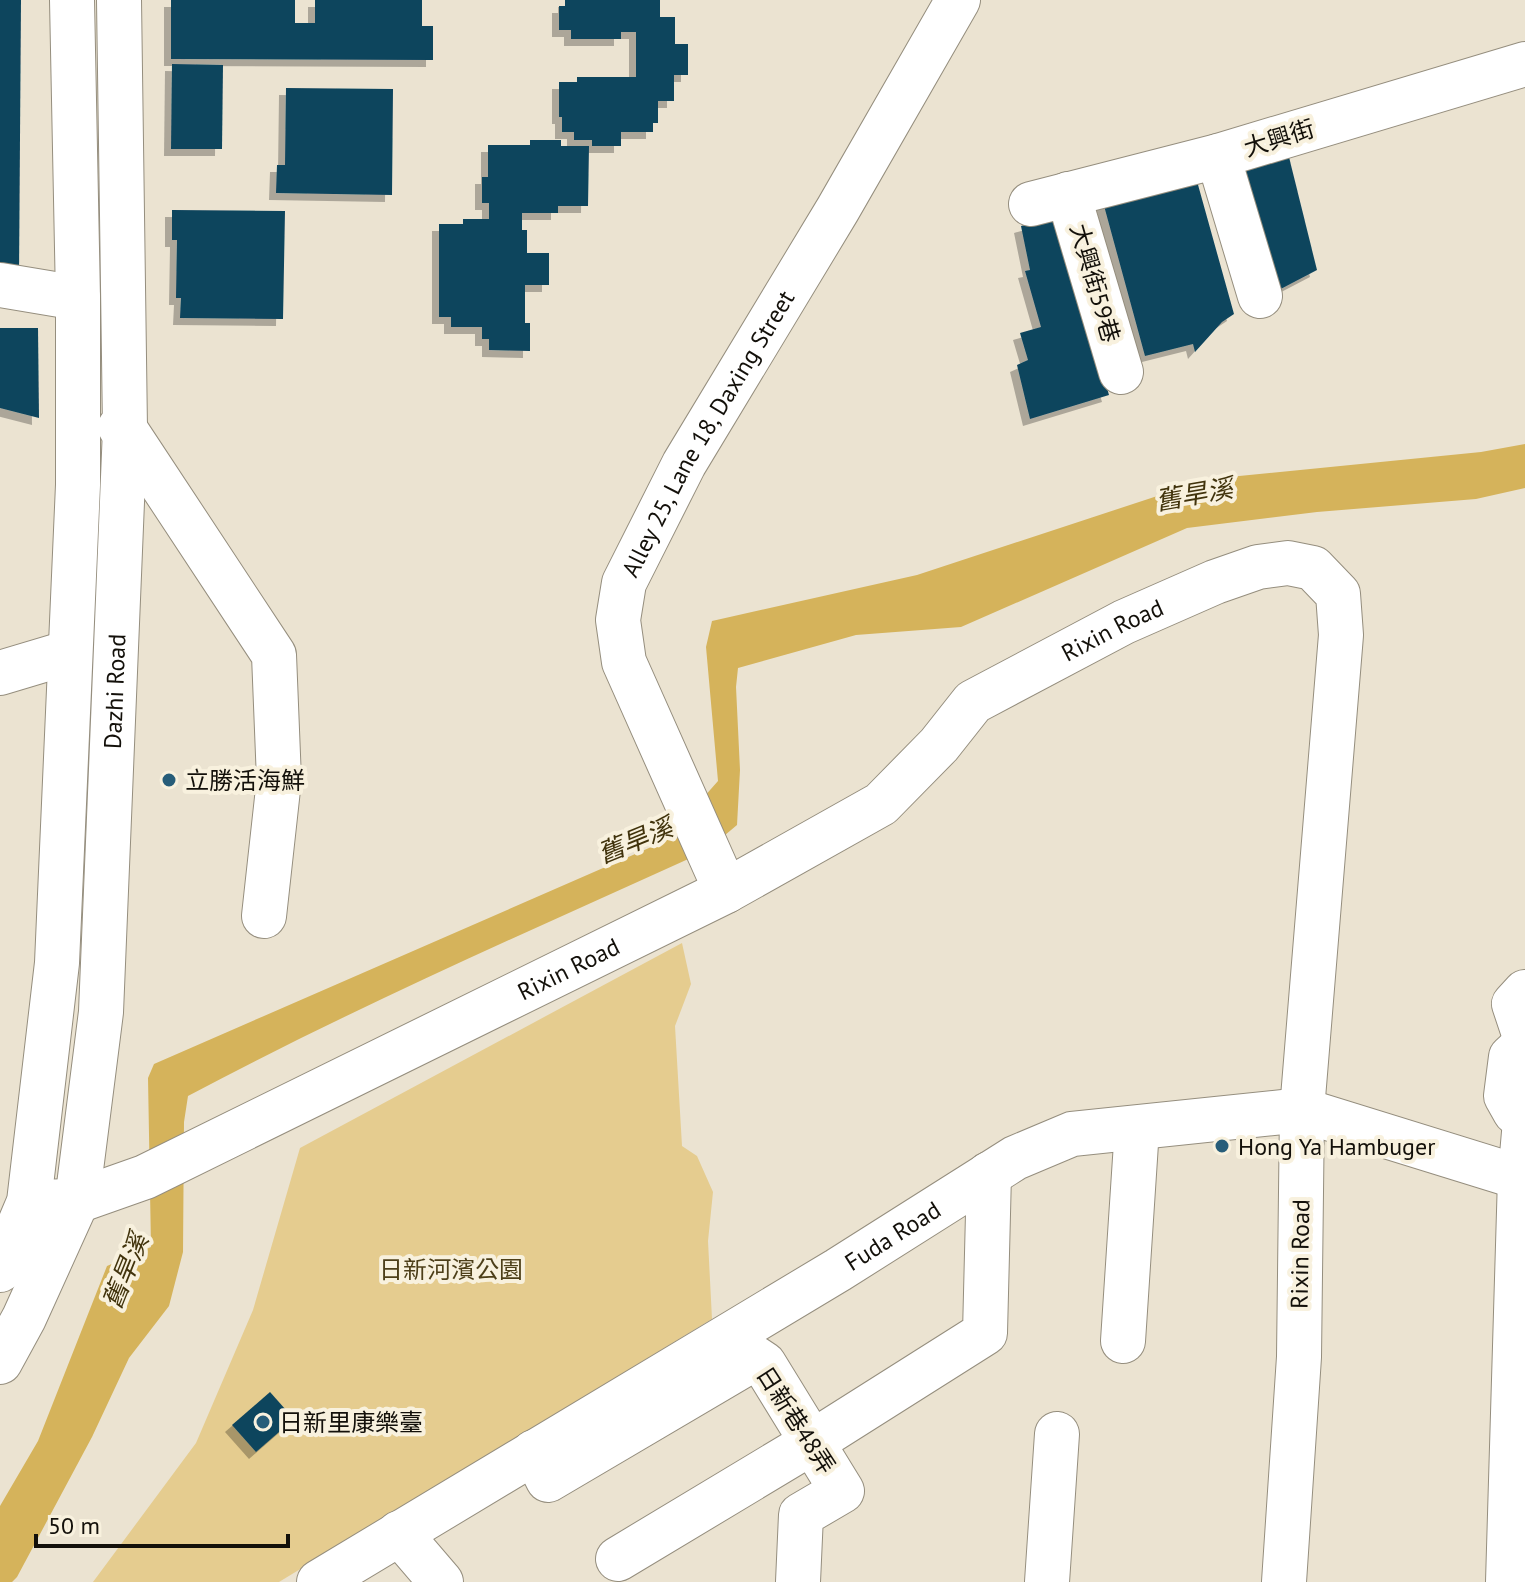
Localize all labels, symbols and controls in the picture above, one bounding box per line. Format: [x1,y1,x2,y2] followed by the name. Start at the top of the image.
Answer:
[1240,113,1318,163] street label: 大興街
[1063,220,1127,346] street label: 大興街59巷
[614,284,801,582] street label: Alley 25, Lane 18, Daxing Street
[1153,470,1239,517] water label: 舊旱溪
[1056,591,1168,668] street label: Rixin Road
[96,633,132,750] street label: Dazhi Road
[185,765,305,796] place label: 立勝活海鮮
[160,771,178,789] marker: 立勝活海鮮
[593,809,681,870] water label: 舊旱溪
[512,930,625,1007] street label: Rixin Road
[1238,1131,1435,1162] place label: Hong Ya Hambuger
[1213,1137,1231,1155] marker: Hong Ya Hambuger
[839,1194,946,1277] street label: Fuda Road
[1284,1199,1316,1309] street label: Rixin Road
[95,1225,156,1313] water label: 舊旱溪
[379,1254,523,1285] park label: 日新河濱公園
[750,1360,842,1480] street label: 日新巷48弄
[279,1407,423,1438] place label: 日新里康樂臺
[254,1413,272,1431] marker: 日新里康樂臺
[36,1498,288,1548] scale bar
[48,1510,100,1541] text: 50 m

